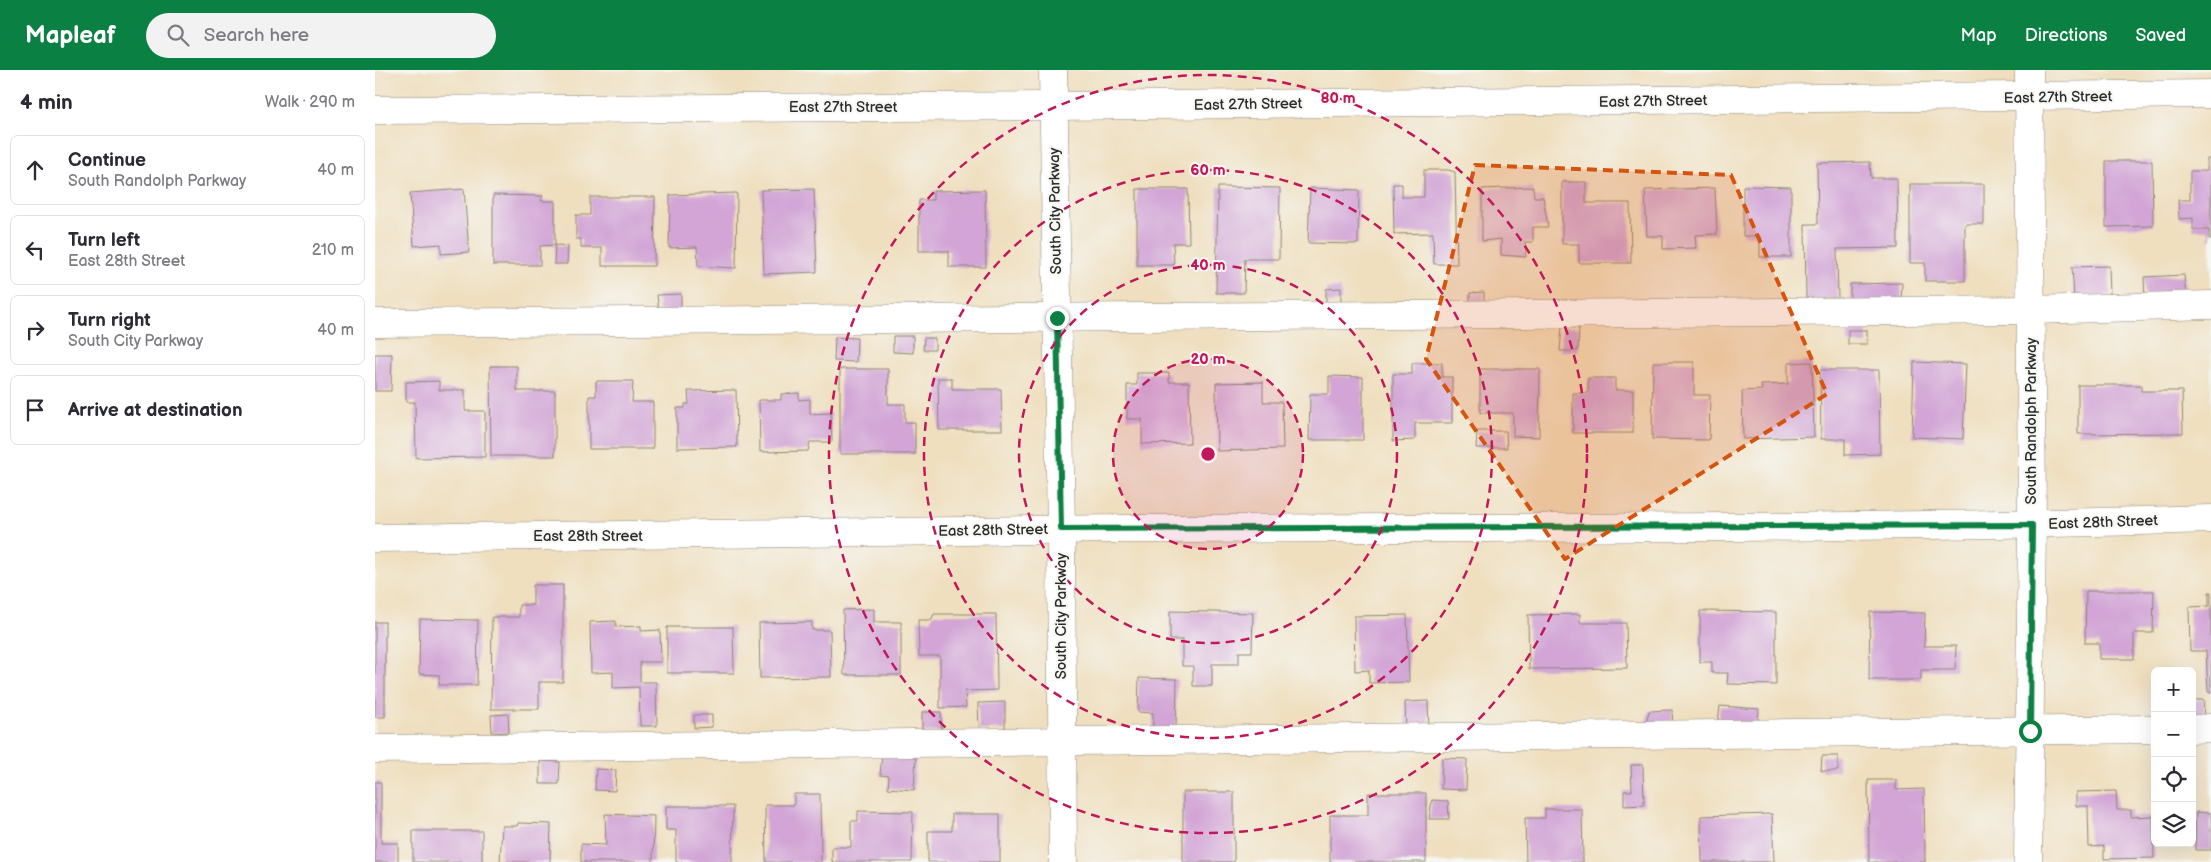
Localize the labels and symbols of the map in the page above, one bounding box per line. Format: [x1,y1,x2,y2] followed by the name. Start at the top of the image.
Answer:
[2004,87,2113,108] street label: East 27th Street
[1320,89,1356,108] text: 80 m
[1599,91,1708,112] street label: East 27th Street
[1194,94,1303,115] street label: East 27th Street
[789,98,898,117] street label: East 27th Street
[1045,147,1066,275] street label: South City Parkway
[1190,161,1226,180] text: 60 m
[1190,256,1226,275] text: 40 m
[1046,307,1069,330] route end
[2022,337,2041,505] street label: South Randolph Parkway
[1191,350,1226,369] text: 20 m
[1199,445,1217,463] centre of rings
[2048,511,2159,534] street label: East 28th Street
[938,520,1048,541] street label: East 28th Street
[533,527,643,546] street label: East 28th Street
[1052,552,1071,679] street label: South City Parkway
[2019,720,2042,743] route start

